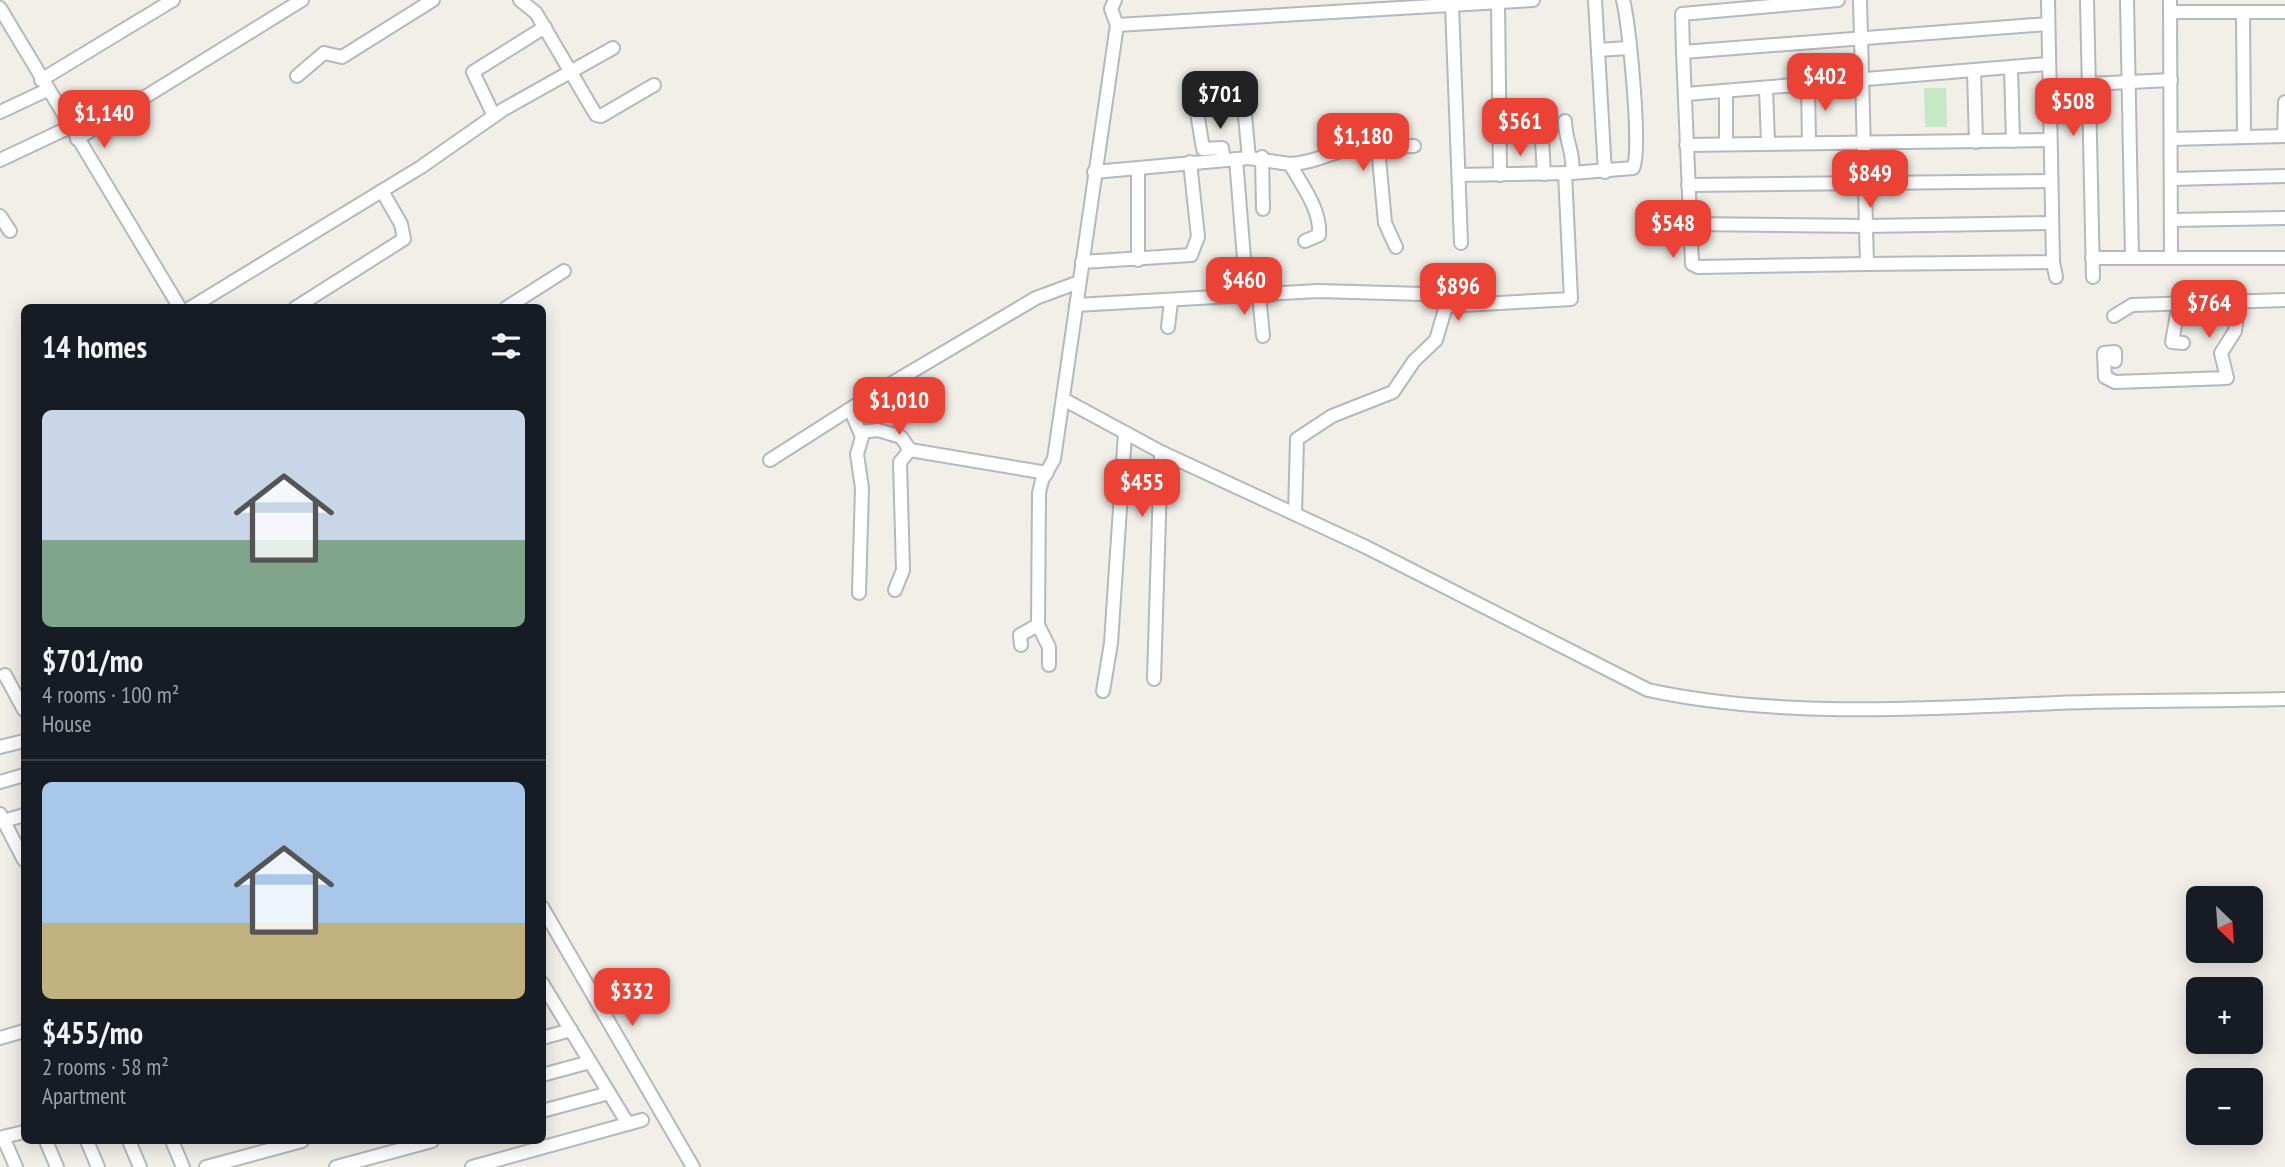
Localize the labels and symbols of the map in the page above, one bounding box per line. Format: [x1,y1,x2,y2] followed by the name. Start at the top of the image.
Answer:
[1784,54,1866,113] pin: $402
[1179,72,1261,131] pin: $701
[2032,78,2114,138] pin: $508
[47,90,161,150] pin: $1,140
[1479,99,1561,158] pin: $561
[1306,114,1420,173] pin: $1,180
[1829,150,1911,210] pin: $849
[1632,201,1714,260] pin: $548
[1203,258,1285,317] pin: $460
[1417,264,1499,323] pin: $896
[2168,280,2250,340] pin: $764
[842,378,956,437] pin: $1,010
[1101,460,1183,519] pin: $455
[2186,886,2263,962] north arrow
[591,968,673,1028] pin: $332

